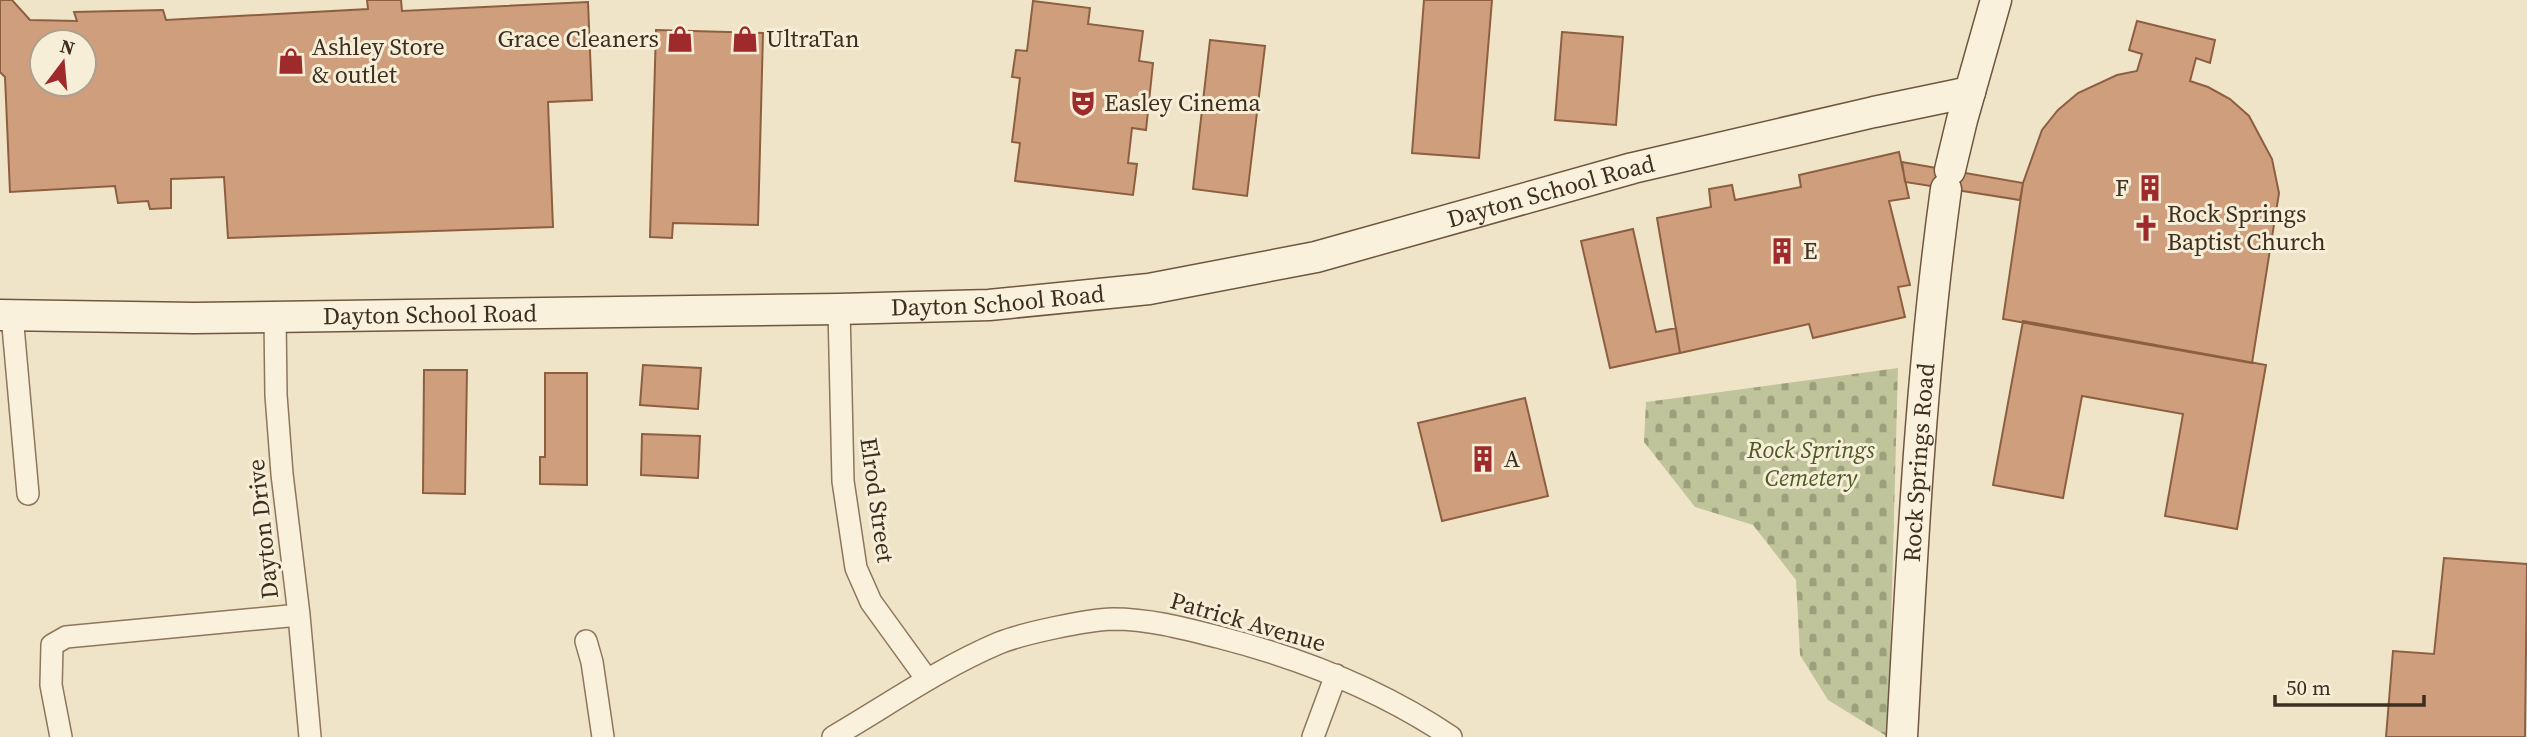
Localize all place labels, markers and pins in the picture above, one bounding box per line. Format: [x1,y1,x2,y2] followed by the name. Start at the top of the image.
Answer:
[497,22,659,55] place label: Grace Cleaners
[766,22,859,55] place label: UltraTan
[665,24,695,54] shop icon: Grace Cleaners
[730,24,760,54] shop icon: UltraTan
[312,30,445,91] place label: Ashley Store & outlet
[276,46,306,76] shop icon: Ashley Store & outlet
[1104,86,1262,119] place label: Easley Cinema
[1068,88,1098,118] theatre icon: Easley Cinema
[2115,171,2129,204] place label: F
[2135,173,2165,203] building icon: F
[2167,197,2326,258] place label: Rock Springs Baptist Church
[2131,213,2161,243] church icon: Rock Springs Baptist Church
[1803,234,1817,267] place label: E
[1767,236,1797,266] building icon: E
[1504,442,1520,475] place label: A
[1468,444,1498,474] building icon: A

